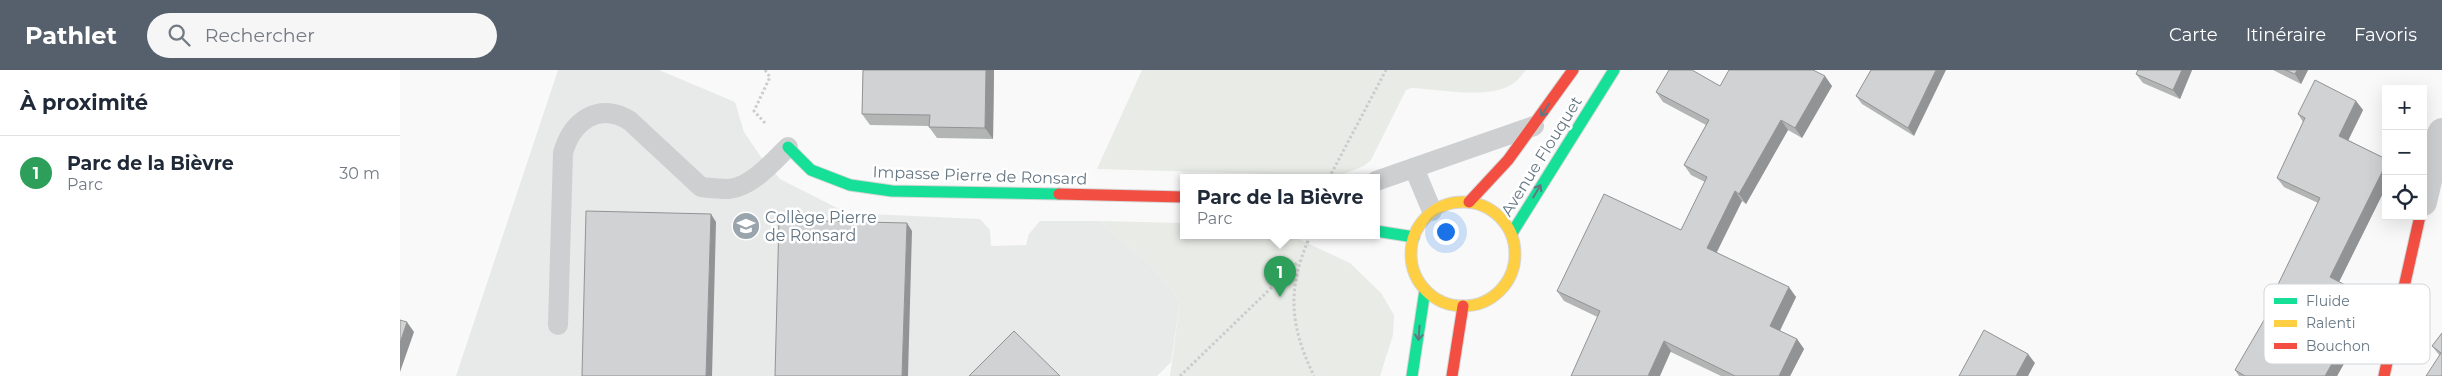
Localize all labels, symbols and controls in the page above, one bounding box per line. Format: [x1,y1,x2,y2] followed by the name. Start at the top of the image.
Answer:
[147,13,497,58] search box
[25,21,117,50] text: Pathlet
[165,21,193,49] icon: search
[205,24,315,47] text: Rechercher
[2169,24,2218,46] text: Carte
[2246,24,2326,46] text: Itinéraire
[2354,24,2417,46] text: Favoris
[2382,85,2427,220] map controls
[2382,85,2427,130] button: +
[20,90,148,115] text: À proximité
[1497,92,1586,220] street label: Avenue Flouquet
[1540,102,1550,116] one-way arrow
[2382,130,2427,175] button: −
[67,152,234,175] text: Parc de la Bièvre
[872,162,1088,189] street label: Impasse Pierre de Ronsard
[33,164,39,183] text: 1
[339,164,380,183] text: 30 m
[1180,174,1380,239] popup
[67,175,103,194] text: Parc
[2382,175,2427,220] button: locate
[1533,185,1543,199] one-way arrow
[1197,186,1363,209] text: Parc de la Bièvre
[765,208,877,245] place label: Collège Pierre de Ronsard
[1197,209,1233,228] text: Parc
[731,211,761,241] school or university icon: Collège Pierre de Ronsard
[1433,219,1459,245] your location
[1264,256,1296,297] pin: 1
[2264,284,2430,364] legend
[2306,292,2350,310] text: Fluide
[2306,314,2355,332] text: Ralenti
[1414,325,1423,341] one-way arrow
[2306,337,2370,355] text: Bouchon

